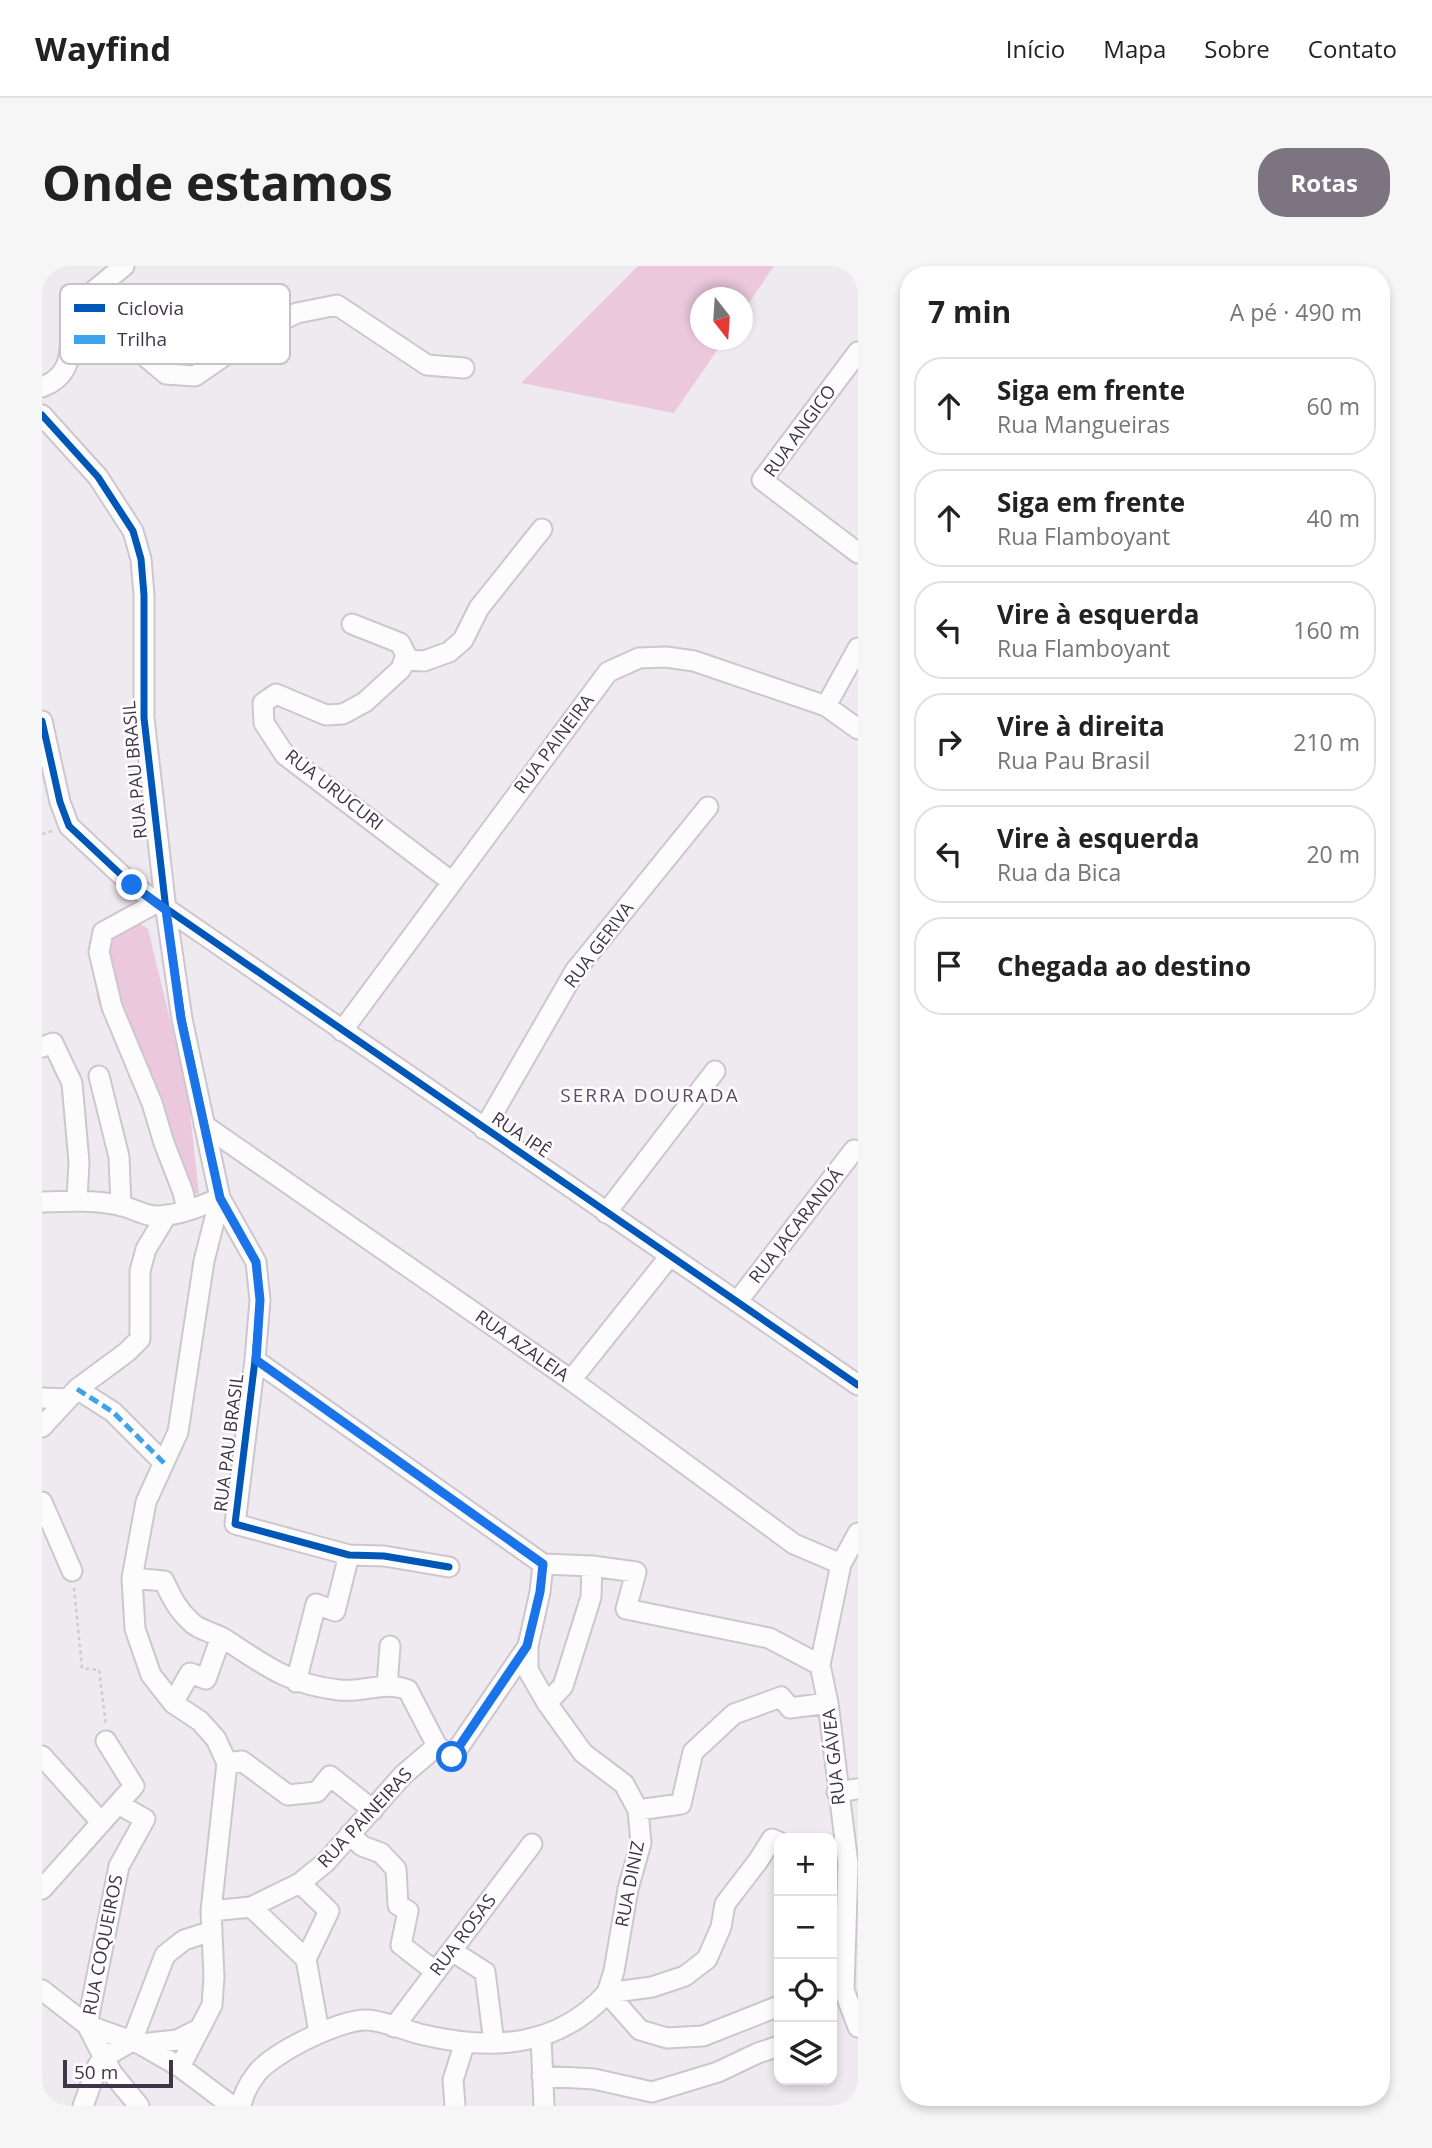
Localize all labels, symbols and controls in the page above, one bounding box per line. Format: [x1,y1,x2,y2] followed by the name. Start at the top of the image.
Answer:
[35,26,171,71] text: Wayfind
[1006,32,1065,65] text: Início
[1103,32,1166,65] text: Mapa
[1204,32,1270,65] text: Sobre
[1308,32,1397,65] text: Contato
[1258,148,1390,217] button: Rotas
[42,149,393,215] text: Onde estamos
[60,284,290,364] legend
[690,287,753,350] north arrow
[928,291,1011,332] text: 7 min
[117,295,184,321] text: Ciclovia
[1230,296,1362,328] text: A pé · 490 m
[117,326,167,352] text: Trilha
[997,372,1185,408] text: Siga em frente
[758,379,841,481] street label: RUA ANGICO
[930,387,968,425] icon: ahead
[1306,390,1360,422] text: 60 m
[997,408,1170,440] text: Rua Mangueiras
[997,484,1185,520] text: Siga em frente
[930,499,968,537] icon: ahead
[1306,502,1360,534] text: 40 m
[997,520,1170,552] text: Rua Flamboyant
[997,596,1199,632] text: Vire à esquerda
[930,611,968,649] icon: left
[1293,614,1360,646] text: 160 m
[997,632,1170,664] text: Rua Flamboyant
[508,688,599,798] street label: RUA PAINEIRA
[116,700,152,840] street label: RUA PAU BRASIL
[997,708,1165,744] text: Vire à direita
[930,723,968,761] icon: right
[1293,726,1360,758] text: 210 m
[281,743,389,835] street label: RUA URUCURI
[997,744,1150,776] text: Rua Pau Brasil
[997,820,1199,856] text: Vire à esquerda
[930,835,968,873] icon: left
[1306,838,1360,870] text: 20 m
[997,856,1121,888] text: Rua da Bica
[116,869,147,900] route end
[558,896,639,992] street label: RUA GERIVA
[930,947,968,985] icon: arrive
[997,948,1251,984] text: Chegada ao destino
[560,1082,740,1108] district label: SERRA DOURADA
[487,1106,556,1163] street label: RUA IPÊ
[743,1162,848,1288] street label: RUA JACARANDÁ
[471,1304,575,1387] street label: RUA AZALEIA
[208,1373,248,1513] street label: RUA PAU BRASIL
[816,1707,850,1807] street label: RUA GÁVEA
[436,1741,467,1772] route start
[312,1762,417,1872] street label: RUA PAINEIRAS
[774,1833,837,2085] map controls
[774,1833,837,1896] button: +
[609,1839,649,1929] street label: RUA DINIZ
[77,1872,127,2017] street label: RUA COQUEIROS
[424,1889,501,1980] street label: RUA ROSAS
[774,1896,837,1959] button: −
[774,1959,837,2022] button: locate
[774,2022,837,2085] button: layers
[63,2057,173,2089] scale bar
[74,2059,118,2085] text: 50 m

